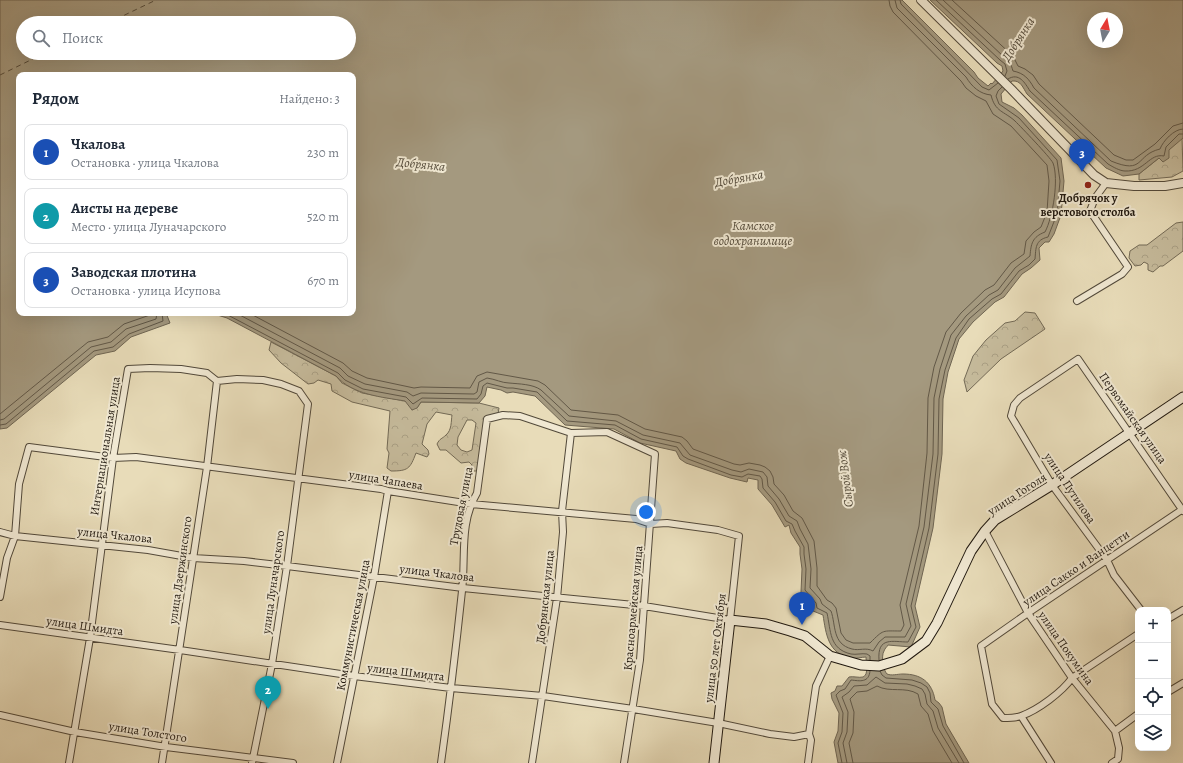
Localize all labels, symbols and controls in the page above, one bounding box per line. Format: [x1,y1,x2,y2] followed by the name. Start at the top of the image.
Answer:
[1087,12,1123,48] north arrow
[997,14,1038,65] water label: Добрянка
[16,16,356,60] search box
[30,27,52,49] icon: search
[62,28,103,48] text: Поиск
[32,87,79,110] text: Рядом
[279,90,340,107] text: Найдено: 3
[71,134,125,154] text: Чкалова
[1069,139,1095,172] pin: 3
[44,144,48,161] text: 1
[307,144,339,161] text: 230 m
[395,153,446,175] water label: Добрянка
[71,154,219,171] text: Остановка · улица Чкалова
[712,165,765,191] water label: Добрянка
[1083,180,1093,190] marker: Добрячок у верстового столба
[1041,190,1136,220] place label: Добрячок у верстового столба
[71,198,178,218] text: Аисты на дереве
[43,208,49,225] text: 2
[307,208,339,225] text: 520 m
[714,217,793,249] water label: Камское водохранилище
[71,218,226,235] text: Место · улица Луначарского
[71,262,196,282] text: Заводская плотина
[43,272,49,289] text: 3
[307,272,339,289] text: 670 m
[71,282,221,299] text: Остановка · улица Исупова
[1095,369,1171,467] street label: Первомайская улица
[86,375,124,517] street label: Интернациональная улица
[833,449,857,508] water label: Сырой Вож
[1040,449,1100,527] street label: улица Путилова
[446,465,477,547] street label: Трудовая улица
[347,466,425,494] street label: улица Чапаева
[984,469,1050,519] street label: улица Гоголя
[636,502,656,522] your location
[164,515,195,626] street label: улица Дзержинского
[76,523,154,547] street label: улица Чкалова
[1019,526,1133,610] street label: улица Сакко и Ванцетти
[258,529,288,636] street label: улица Луначарского
[620,544,646,671] street label: Красноармейская улица
[532,549,558,645] street label: Добрянская улица
[332,558,374,692] street label: Коммунистическая улица
[398,560,476,586] street label: улица Чкалова
[700,592,730,705] street label: улица 50 лет Октября
[789,592,815,625] pin: 1
[1034,607,1098,688] street label: улица Покумина
[1135,607,1171,751] map controls
[1135,607,1171,643] button: +
[45,613,125,639] street label: улица Шмидта
[1135,643,1171,679] button: −
[366,659,446,685] street label: улица Шмидта
[255,676,281,709] pin: 2
[1135,679,1171,715] button: locate
[1135,715,1171,751] button: layers
[107,718,188,746] street label: улица Толстого

